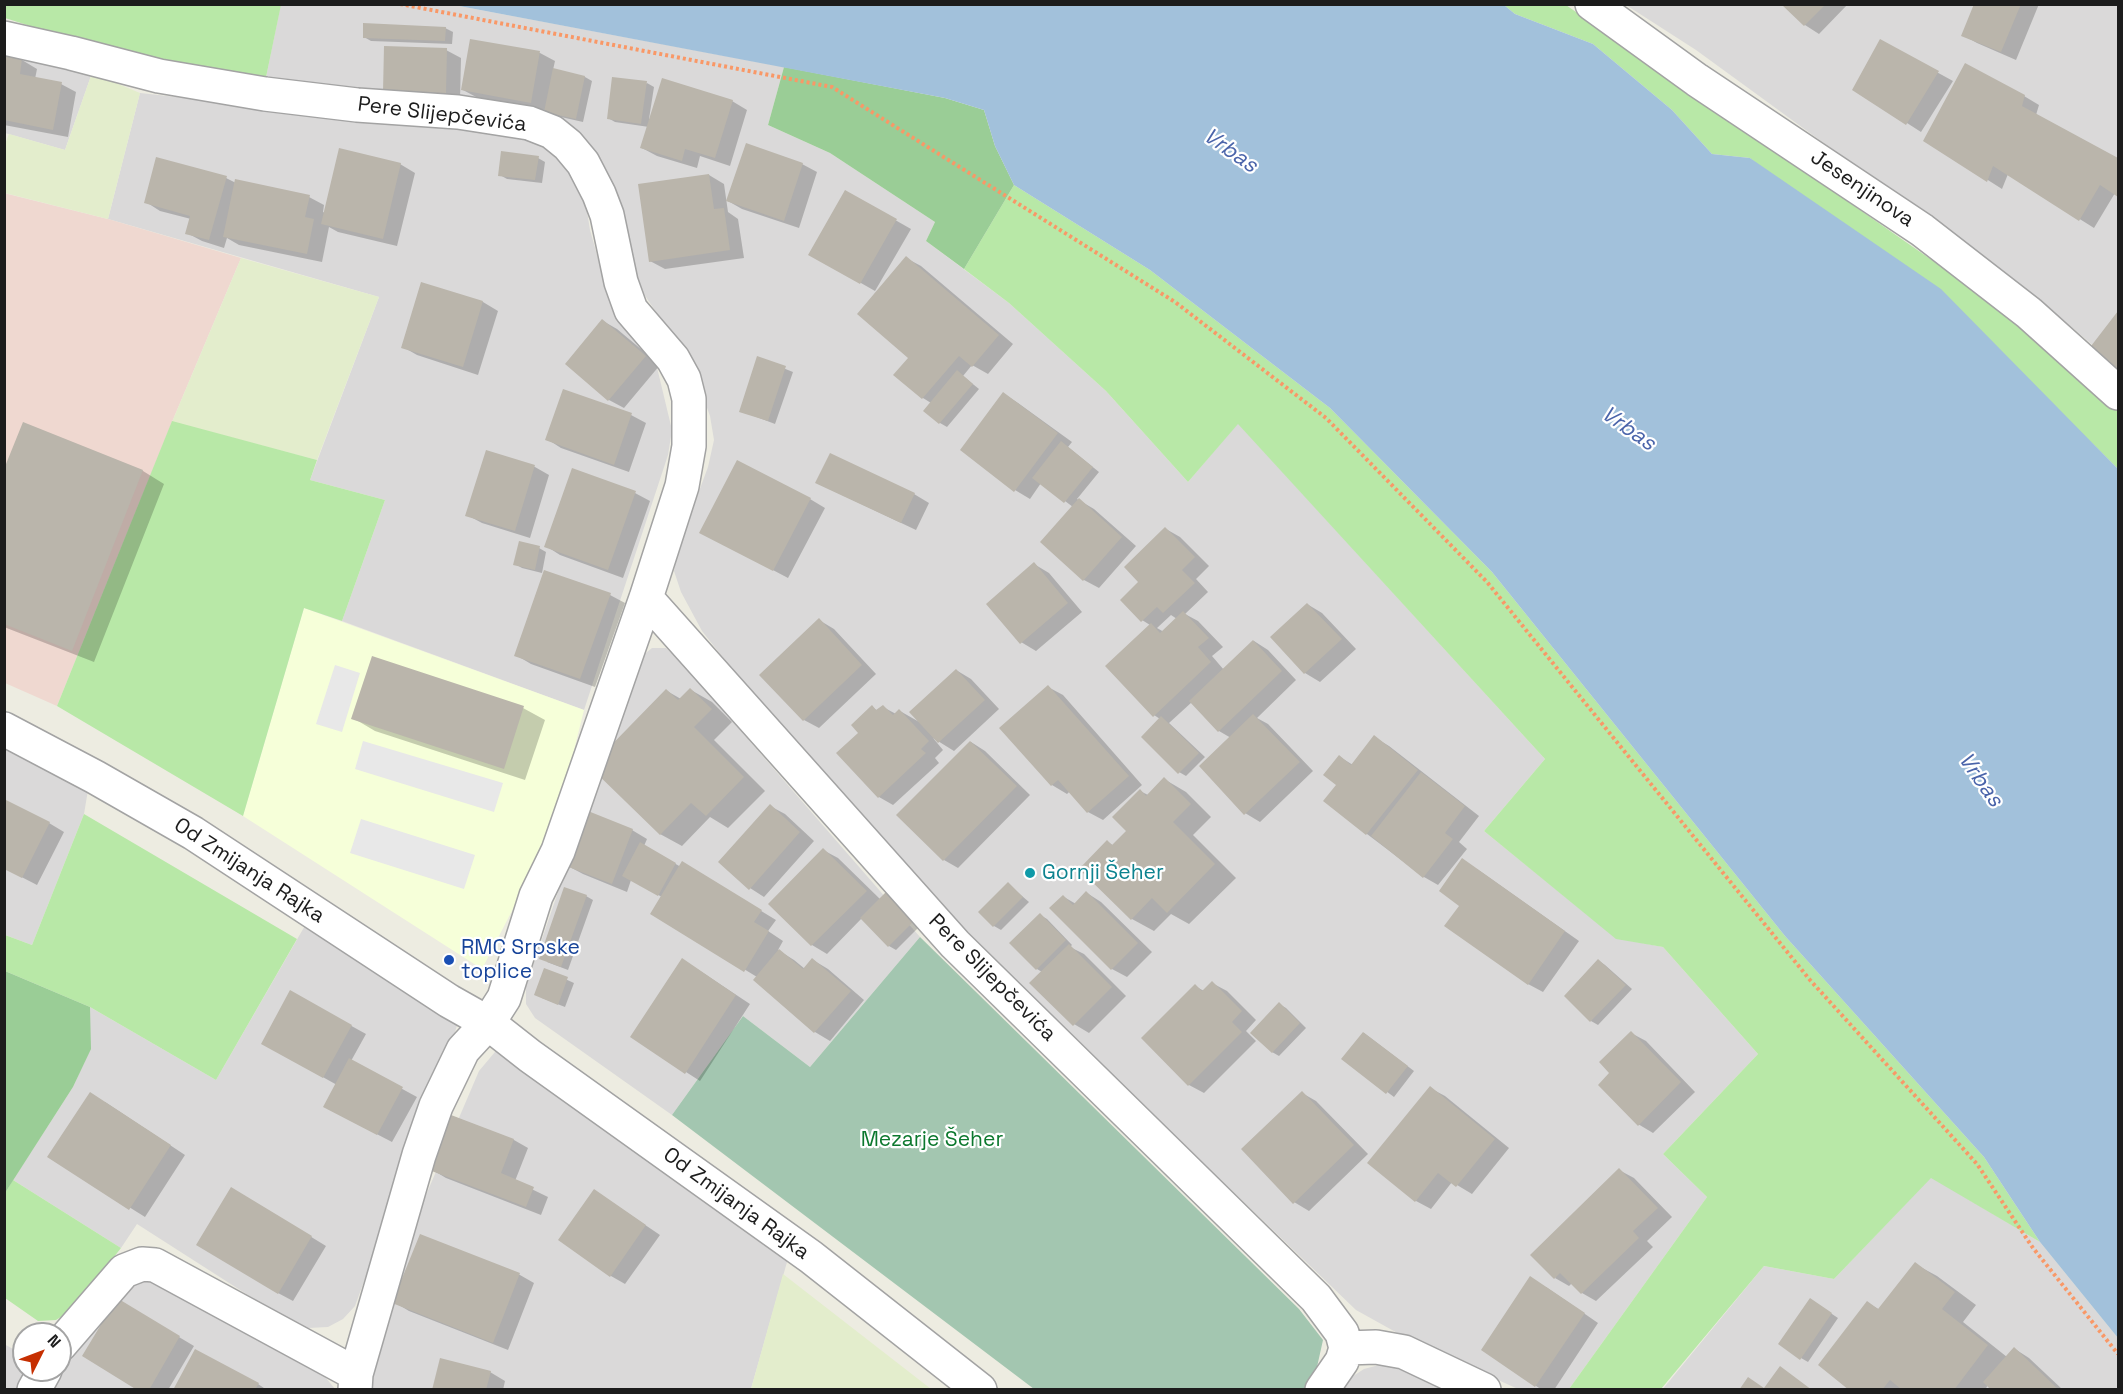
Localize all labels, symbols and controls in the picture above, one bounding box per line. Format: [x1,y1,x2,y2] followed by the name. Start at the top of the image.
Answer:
[356,92,528,138] street label: Pere Slijepčevića
[1198,123,1262,179] water label: Vrbas
[1805,145,1919,233] street label: Jesenjinova
[1596,401,1660,457] water label: Vrbas
[1952,748,2008,812] water label: Vrbas
[169,813,329,929] street label: Od Zmijanja Rajka
[1042,860,1164,886] place label: Gornji Šeher
[1023,866,1037,880] marker: Gornji Šeher
[923,909,1061,1047] street label: Pere Slijepčevića
[461,935,580,985] place label: RMC Srpske toplice
[442,953,456,967] marker: RMC Srpske toplice
[861,1127,1003,1153] park label: Mezarje Šeher
[658,1142,814,1266] street label: Od Zmijanja Rajka
[12,1322,72,1382] north arrow
[43,1330,66,1352] text: N

